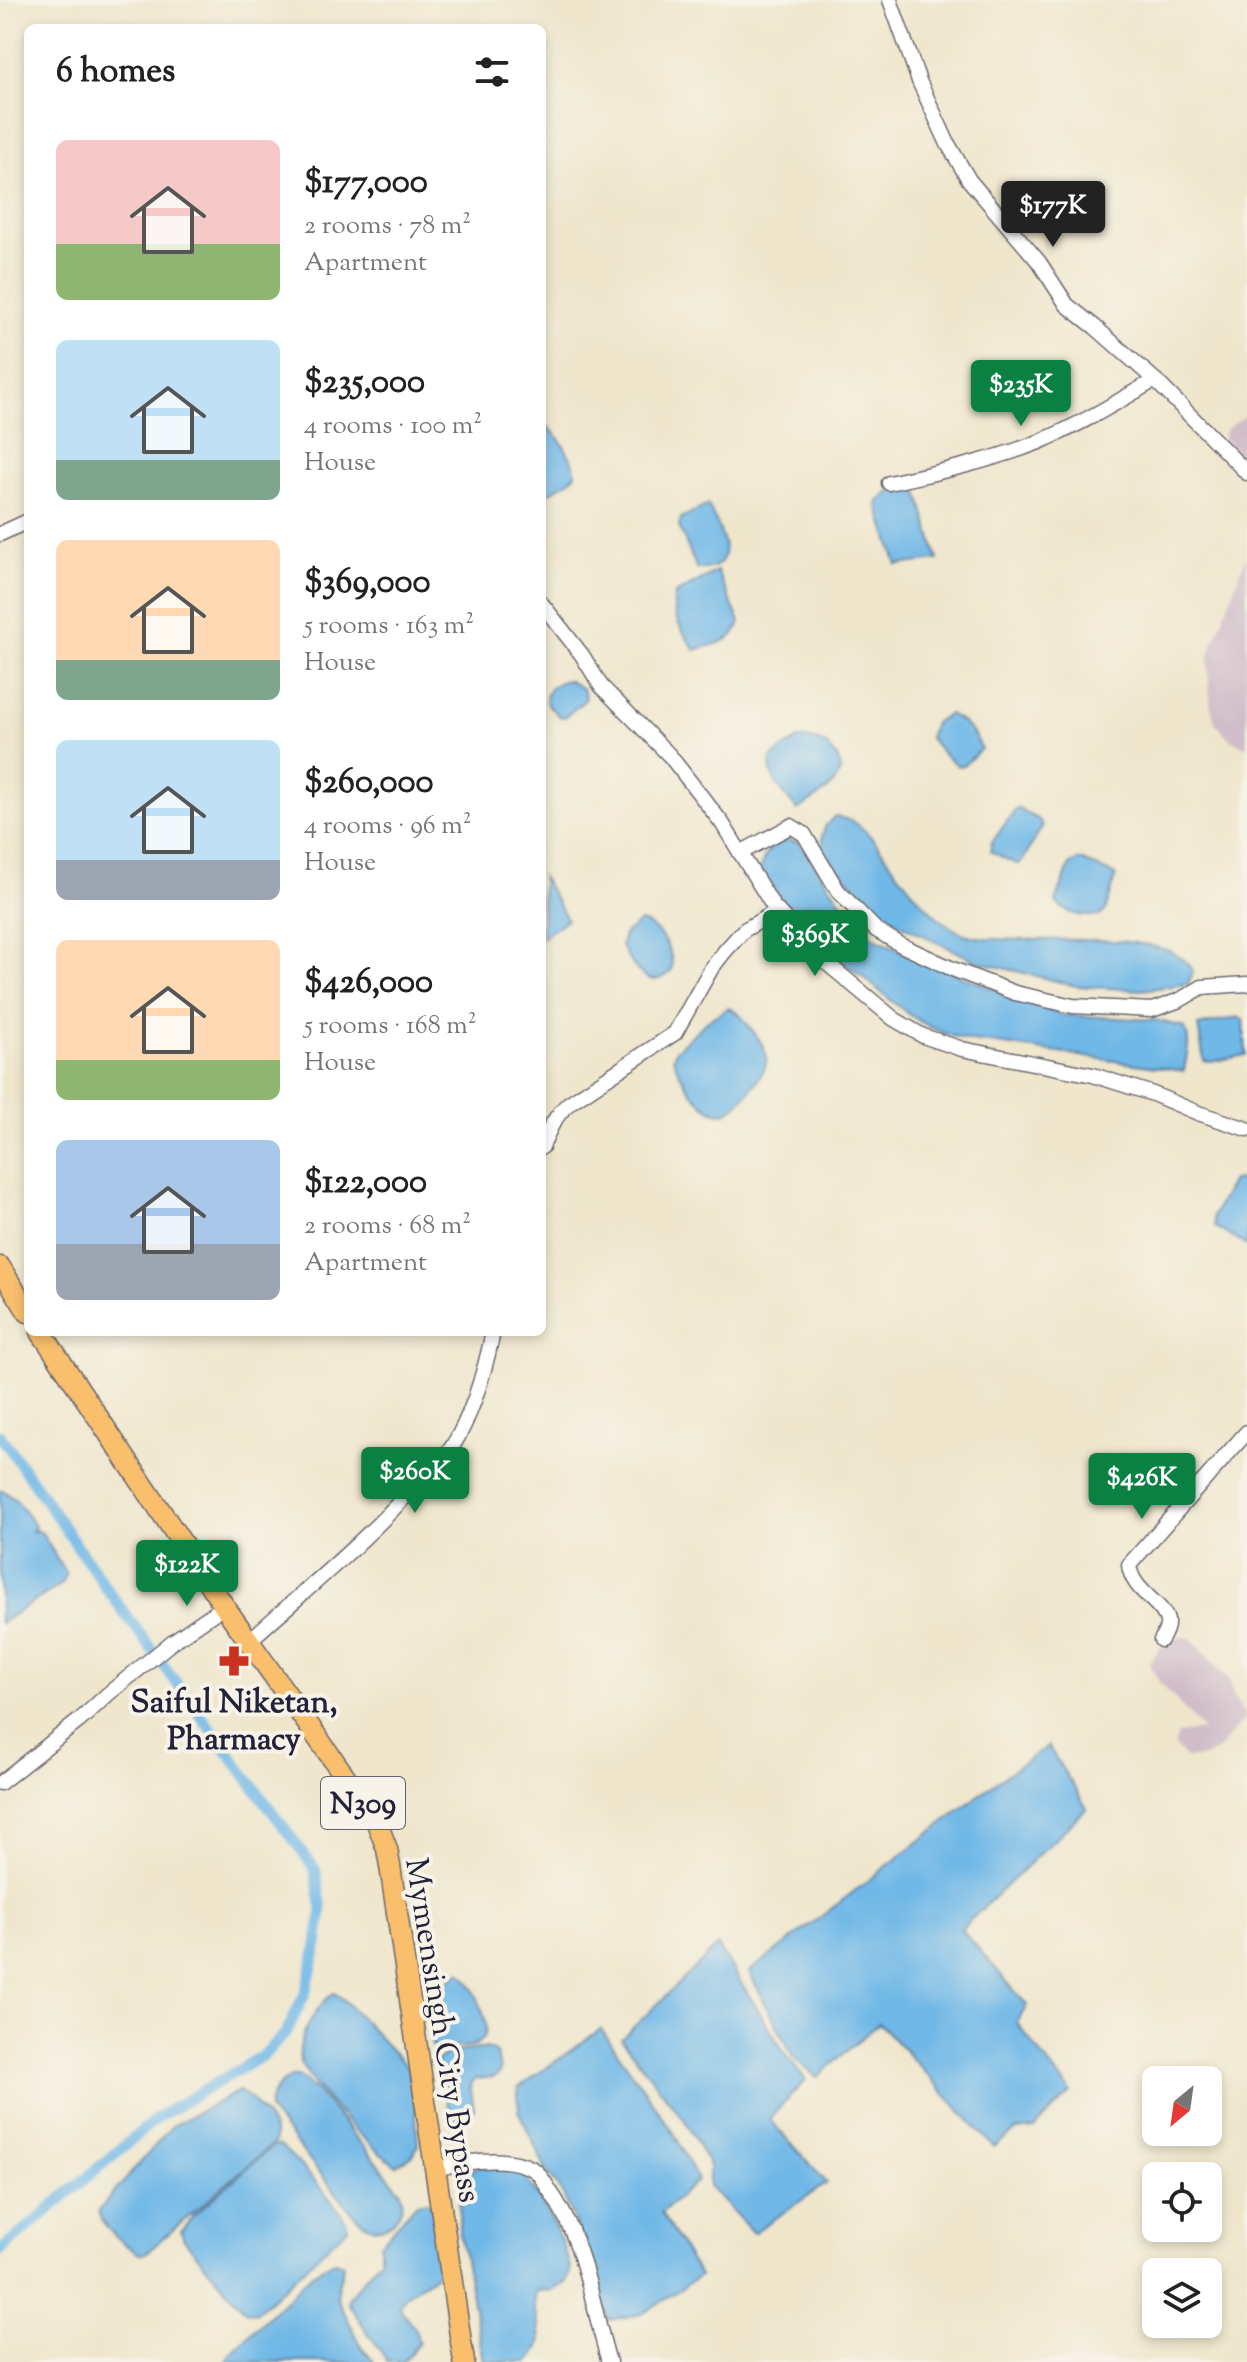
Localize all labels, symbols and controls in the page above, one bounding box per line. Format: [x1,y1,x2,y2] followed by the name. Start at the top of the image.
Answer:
[56,48,175,97] text: 6 homes
[470,50,514,94] icon: filters
[304,159,428,208] text: $177,000
[120,172,216,268] icon: home
[997,181,1109,249] pin: $177K
[1019,188,1087,225] text: $177K
[304,208,471,245] text: 2 rooms · 78 m²
[304,245,427,282] text: Apartment
[304,359,425,408] text: $235,000
[965,360,1077,428] pin: $235K
[989,367,1053,404] text: $235K
[120,372,216,468] icon: home
[304,408,482,445] text: 4 rooms · 100 m²
[304,445,376,482] text: House
[304,559,430,608] text: $369,000
[120,572,216,668] icon: home
[304,608,474,645] text: 5 rooms · 163 m²
[304,645,376,682] text: House
[304,759,433,808] text: $260,000
[120,772,216,868] icon: home
[304,808,472,845] text: 4 rooms · 96 m²
[304,845,376,882] text: House
[759,910,871,978] pin: $369K
[781,917,849,954] text: $369K
[304,959,433,1008] text: $426,000
[120,972,216,1068] icon: home
[304,1008,477,1045] text: 5 rooms · 168 m²
[304,1045,376,1082] text: House
[304,1159,427,1208] text: $122,000
[120,1172,216,1268] icon: home
[304,1208,471,1245] text: 2 rooms · 68 m²
[304,1245,427,1282] text: Apartment
[359,1447,471,1515] pin: $260K
[1086,1453,1198,1521] pin: $426K
[379,1454,451,1491] text: $260K
[1107,1460,1177,1497] text: $426K
[131,1540,243,1608] pin: $122K
[154,1547,220,1584] text: $122K
[217,1644,251,1678] pharmacy icon: Saiful Niketan, Pharmacy
[131,1681,337,1764] place label: Saiful Niketan, Pharmacy
[321,1777,405,1829] road number: N309
[391,1855,491,2206] street label: Mymensingh City Bypass
[1142,2066,1222,2146] north arrow
[1142,2066,1222,2338] map controls
[1142,2162,1222,2242] button: locate
[1142,2258,1222,2338] button: layers

